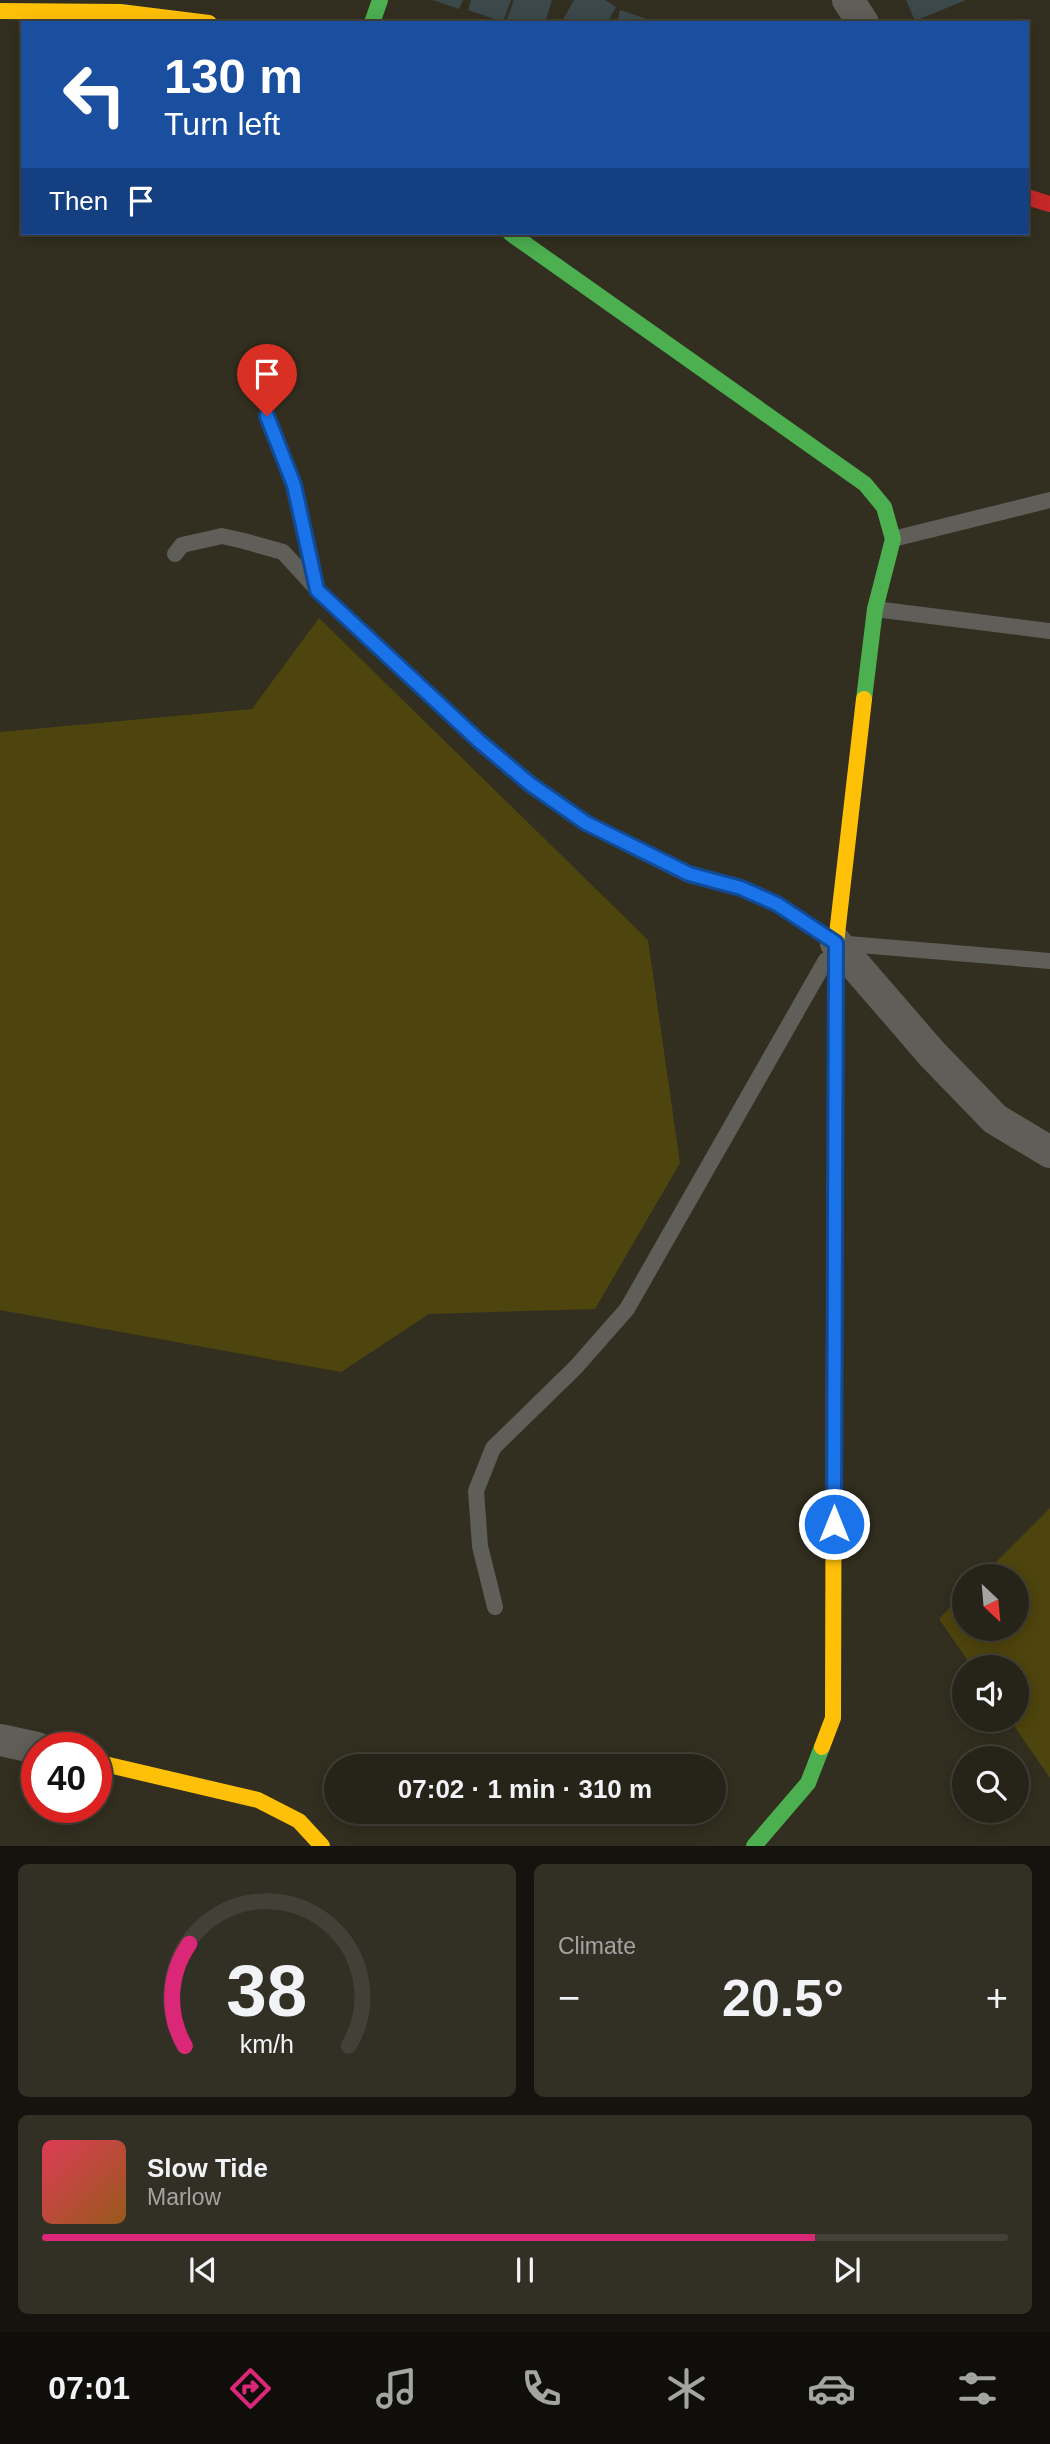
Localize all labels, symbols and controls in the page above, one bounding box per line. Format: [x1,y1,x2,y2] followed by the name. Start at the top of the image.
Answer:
[49,49,140,140] icon: left
[164,49,303,103] text: 130 m
[164,106,280,142] text: Turn left
[122,182,160,220] icon: arrive
[49,186,108,216] text: Then
[237,344,297,416] pin
[248,355,286,393] icon: arrive
[797,1487,871,1561] position arrow
[952,1564,1029,1642] north arrow
[952,1564,1029,1823] map controls
[952,1655,1029,1732] button: sound
[21,1732,112,1823] speed limit sign: 40
[952,1746,1029,1823] button: search
[398,1774,652,1804] text: 07:02 · 1 min · 310 m
[558,1933,636,1959] text: Climate
[227,1951,307,2032] text: 38
[722,1969,844,2027] text: 20.5°
[558,1977,580,2019] text: −
[986,1977,1008,2019] text: +
[240,2030,294,2058] text: km/h
[147,2153,268,2183] text: Slow Tide
[147,2184,221,2210] text: Marlow
[184,2251,222,2289] icon: previous
[506,2251,544,2289] icon: pause
[828,2251,866,2289] icon: next
[226,2364,275,2413] icon: directions
[372,2364,421,2413] icon: music
[517,2364,566,2413] icon: phone
[662,2364,711,2413] icon: climate
[807,2364,856,2413] icon: car
[953,2364,1002,2413] icon: filters
[48,2370,130,2406] text: 07:01

